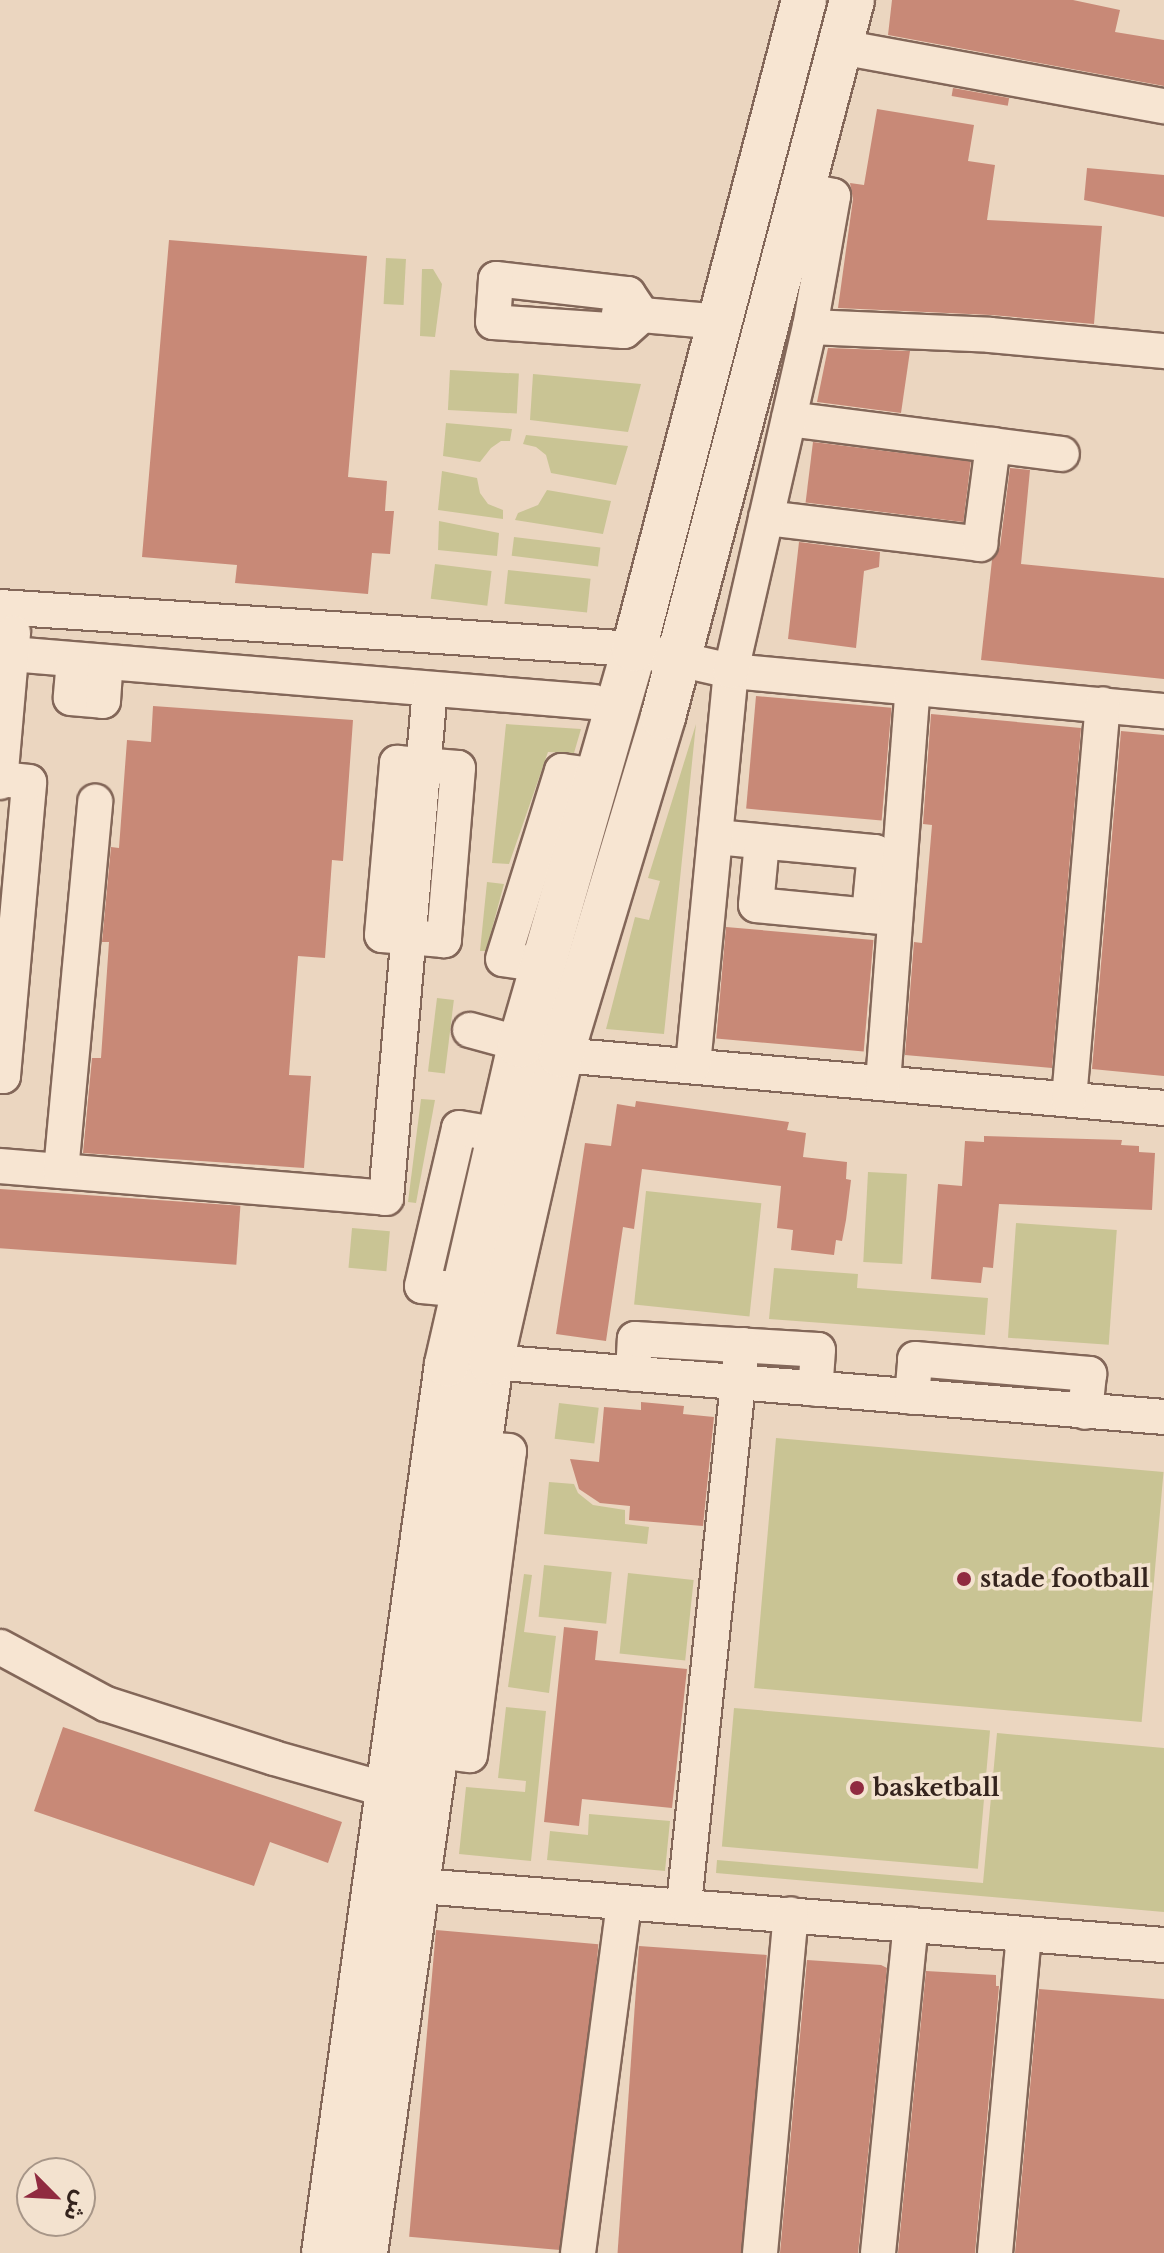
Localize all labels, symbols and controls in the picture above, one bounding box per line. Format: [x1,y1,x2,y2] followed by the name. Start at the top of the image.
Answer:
[980,1565,1149,1593] place label: stade football
[955,1570,973,1588] marker: stade football
[873,1774,1000,1802] place label: basketball
[848,1779,866,1797] marker: basketball
[16,2157,96,2237] north arrow
[58,2187,95,2225] text: ش

